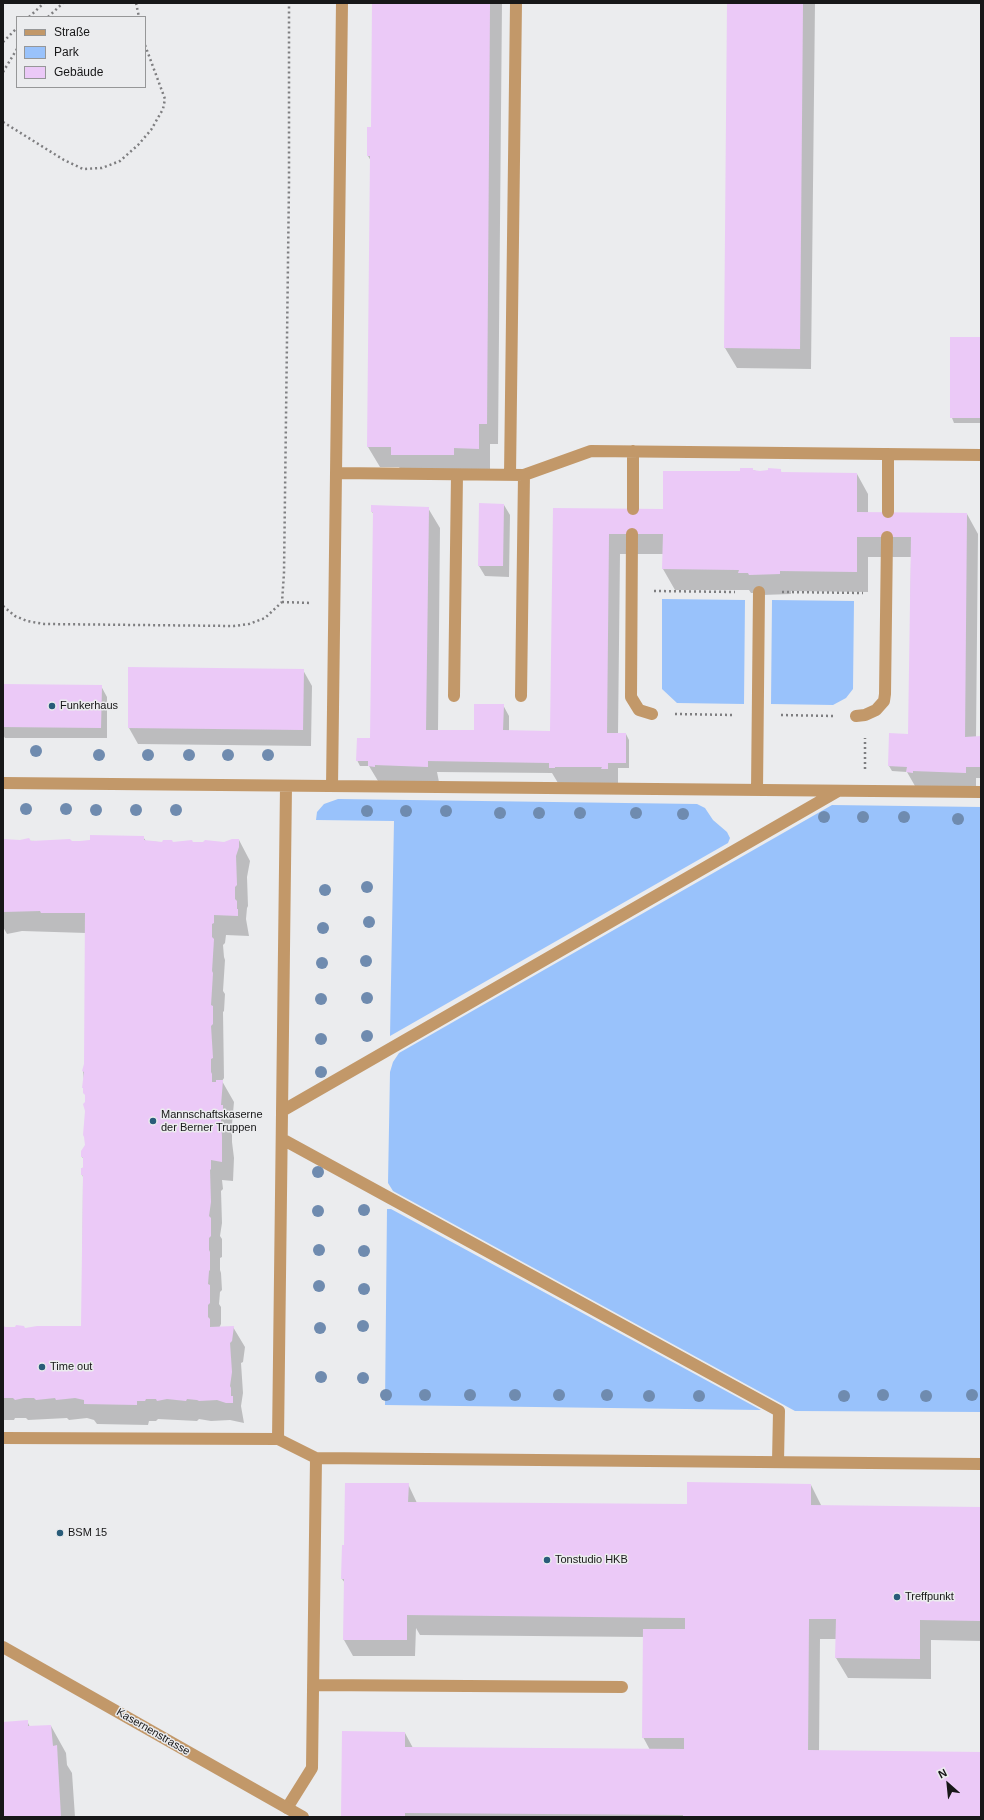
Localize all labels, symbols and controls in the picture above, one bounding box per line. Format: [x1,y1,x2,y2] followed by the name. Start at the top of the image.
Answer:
[16,16,146,88] legend
[54,25,90,39] text: Straße
[54,45,79,59] text: Park
[54,65,103,79] text: Gebäude
[60,699,118,713] place label: Funkerhaus
[47,701,57,711] marker: Funkerhaus
[161,1108,262,1134] place label: Mannschaftskaserne der Berner Truppen
[148,1116,158,1126] marker: Mannschaftskaserne der Berner Truppen
[50,1360,92,1374] place label: Time out
[37,1362,47,1372] marker: Time out
[68,1526,107,1540] place label: BSM 15
[55,1528,65,1538] marker: BSM 15
[555,1553,628,1567] place label: Tonstudio HKB
[542,1555,552,1565] marker: Tonstudio HKB
[905,1590,954,1604] place label: Treffpunkt
[892,1592,902,1602] marker: Treffpunkt
[114,1706,192,1758] street label: Kasernenstrasse
[928,1764,968,1804] north arrow
[936,1766,949,1780] text: N

